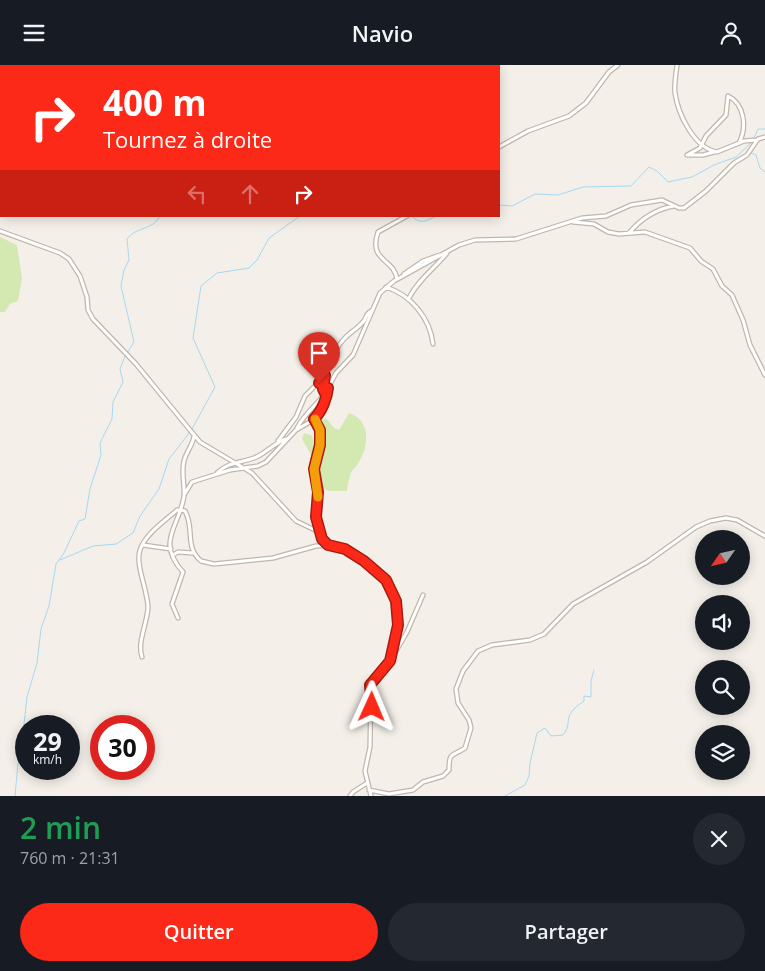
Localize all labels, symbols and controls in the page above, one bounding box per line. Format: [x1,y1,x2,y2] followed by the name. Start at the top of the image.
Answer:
[352,18,413,48] text: Navio
[20,19,48,47] icon: menu
[717,19,745,47] icon: person
[103,79,207,126] text: 400 m
[20,85,85,150] icon: right
[103,124,272,154] text: Tournez à droite
[183,180,211,208] icon: left
[236,180,264,208] icon: ahead
[289,180,317,208] icon: right
[298,332,340,383] pin
[305,339,333,367] icon: arrive
[695,530,750,585] north arrow
[695,530,750,780] map controls
[695,595,750,650] button: sound
[695,660,750,715] button: search
[345,680,397,732] position arrow
[90,715,155,780] speed limit sign: 30
[33,724,62,758] text: 29
[695,725,750,780] button: layers
[33,751,62,768] text: km/h
[20,807,101,848] text: 2 min
[693,813,745,865] button: close
[20,847,120,869] text: 760 m · 21:31
[20,903,378,961] button: Quitter
[388,903,745,961] button: Partager

